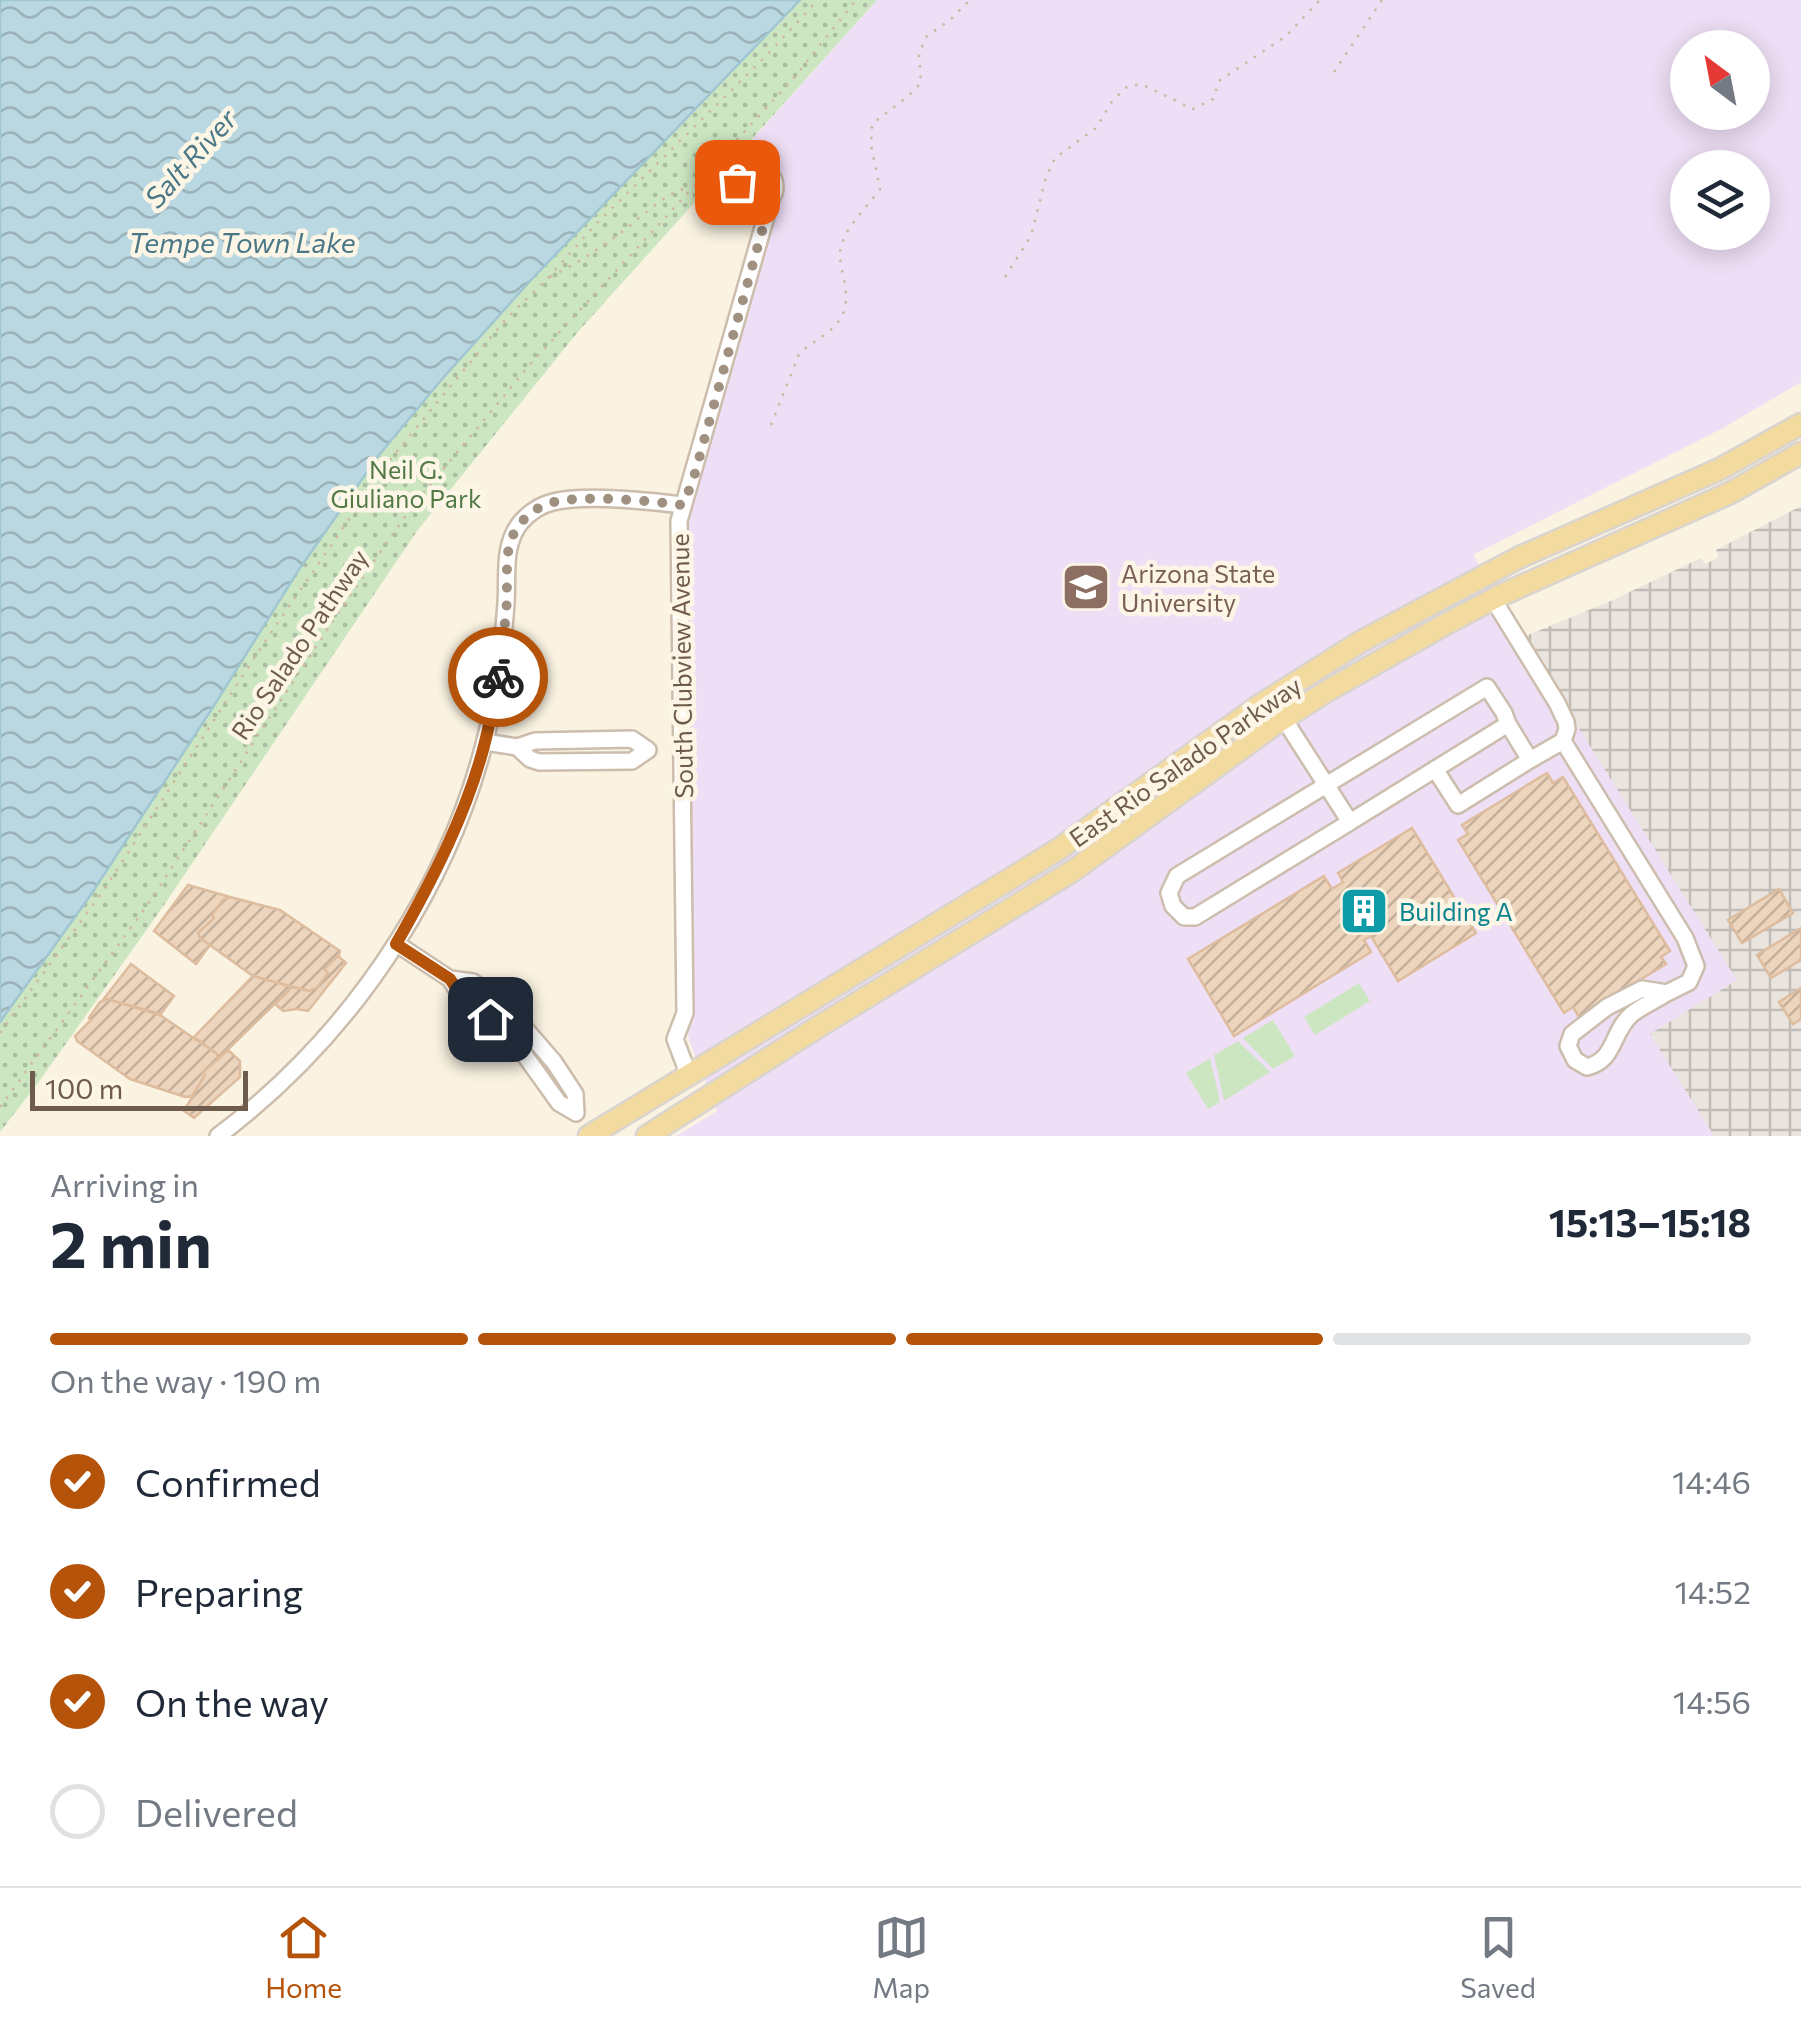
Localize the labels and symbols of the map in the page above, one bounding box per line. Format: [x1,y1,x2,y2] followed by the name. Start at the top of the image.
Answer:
[1670,30,1770,130] north arrow
[137,101,244,214] water label: Salt River
[695,140,780,225] pin
[128,225,356,259] water label: Tempe Town Lake
[331,454,482,513] park label: Neil G. Giuliano Park
[664,533,698,799] street label: South Clubview Avenue
[224,543,374,745] street label: Rio Salado Pathway
[1121,558,1275,617] place label: Arizona State University
[1060,561,1112,613] school or university icon: Arizona State University
[448,627,548,727] courier
[1063,669,1307,853] street label: East Rio Salado Parkway
[1338,885,1390,937] building icon: Building A
[1399,896,1513,926] place label: Building A
[448,977,533,1062] pin
[30,1066,248,1110] scale bar

